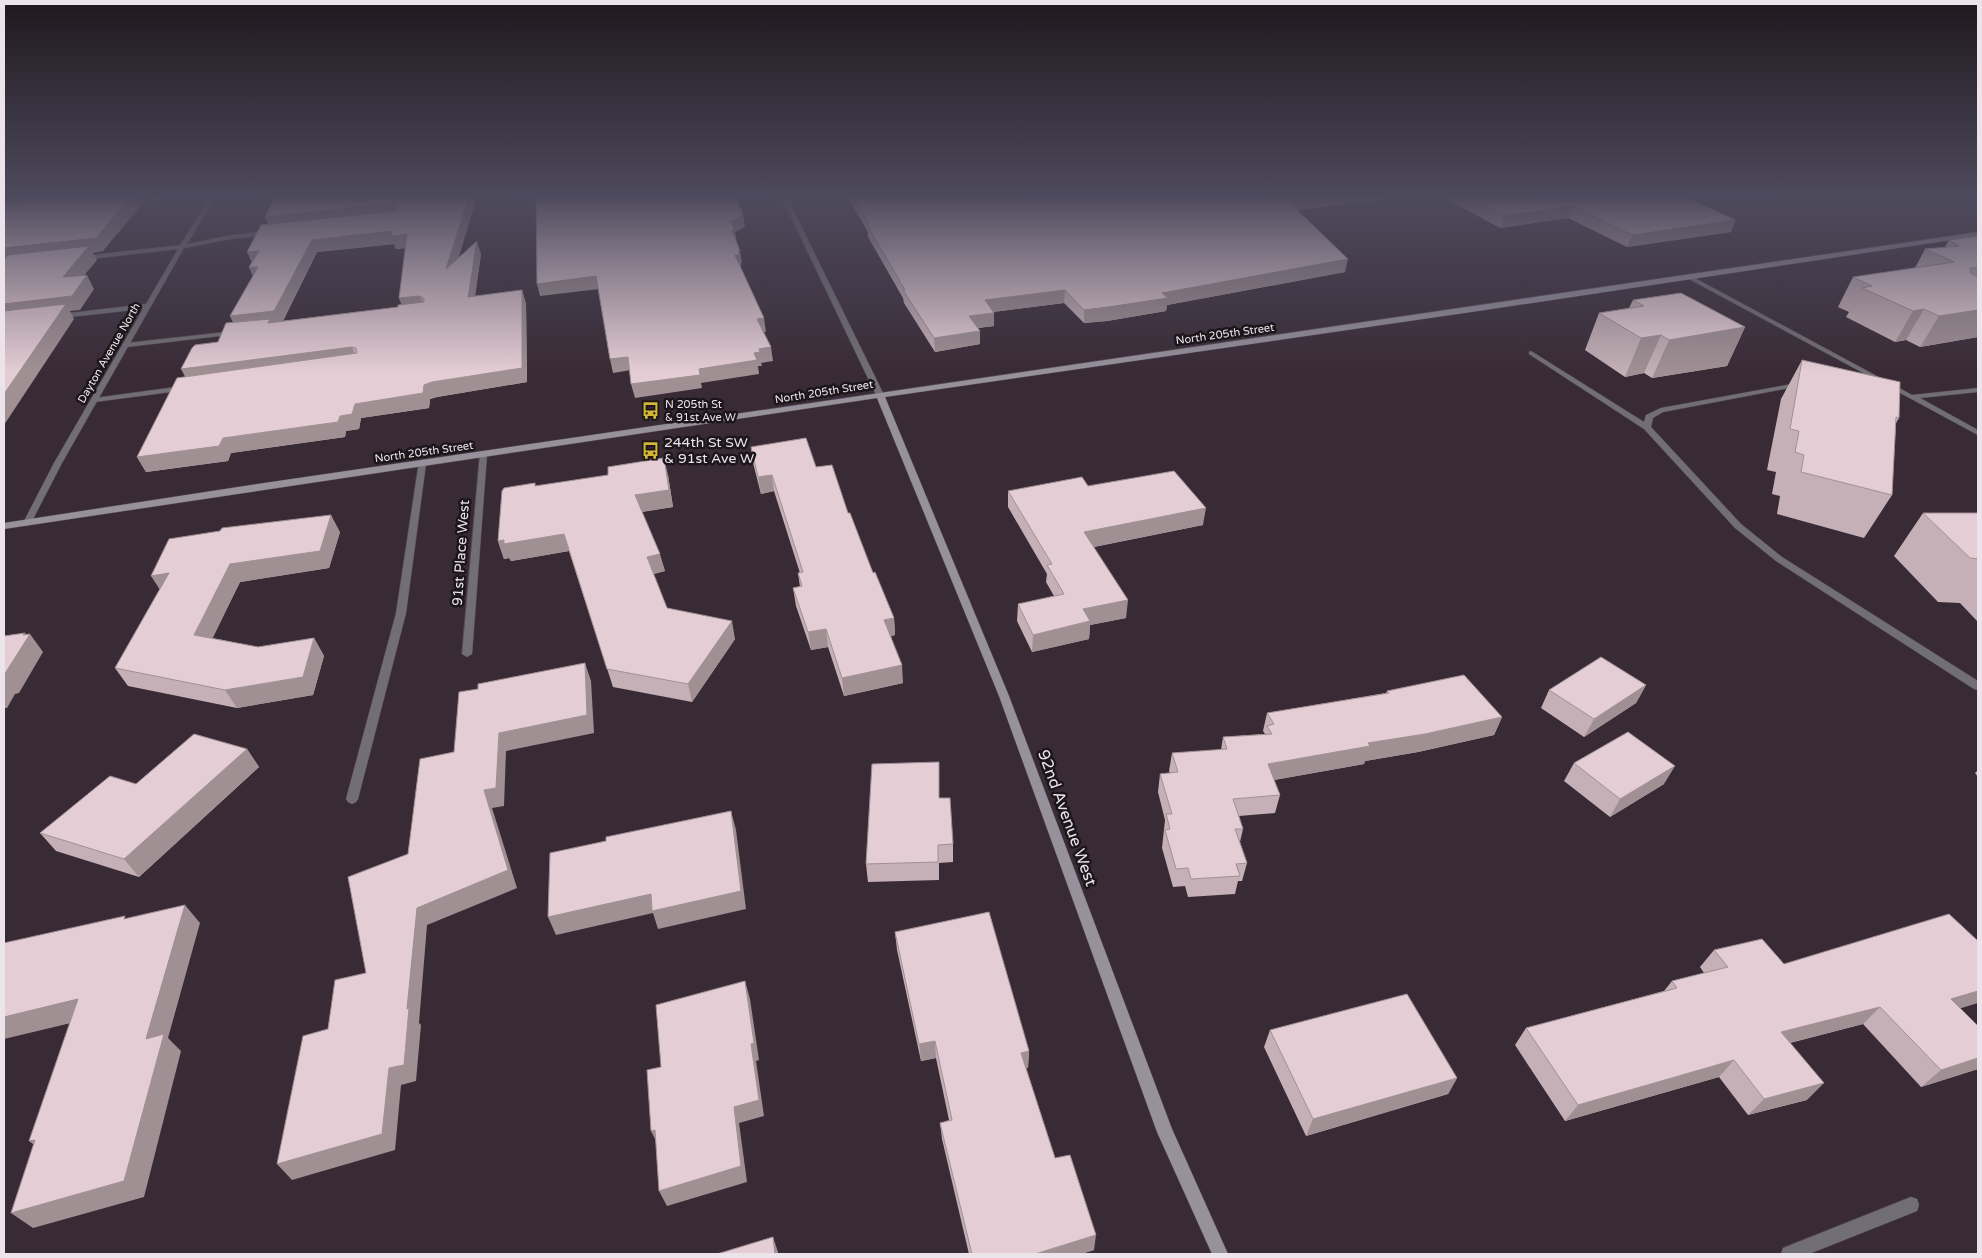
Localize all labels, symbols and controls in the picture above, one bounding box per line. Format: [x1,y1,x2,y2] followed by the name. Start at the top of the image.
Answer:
[75,301,143,405] street label: Dayton Avenue North
[1175,321,1275,347] street label: North 205th Street
[774,378,874,406] street label: North 205th Street
[665,398,736,424] place label: N 205th St & 91st Ave W
[641,400,661,420] bus stop icon: N 205th St & 91st Ave W
[664,434,754,467] place label: 244th St SW & 91st Ave W
[374,439,474,465] street label: North 205th Street
[640,440,660,460] bus stop icon: 244th St SW & 91st Ave W
[449,499,473,607] street label: 91st Place West
[1033,747,1101,889] street label: 92nd Avenue West

